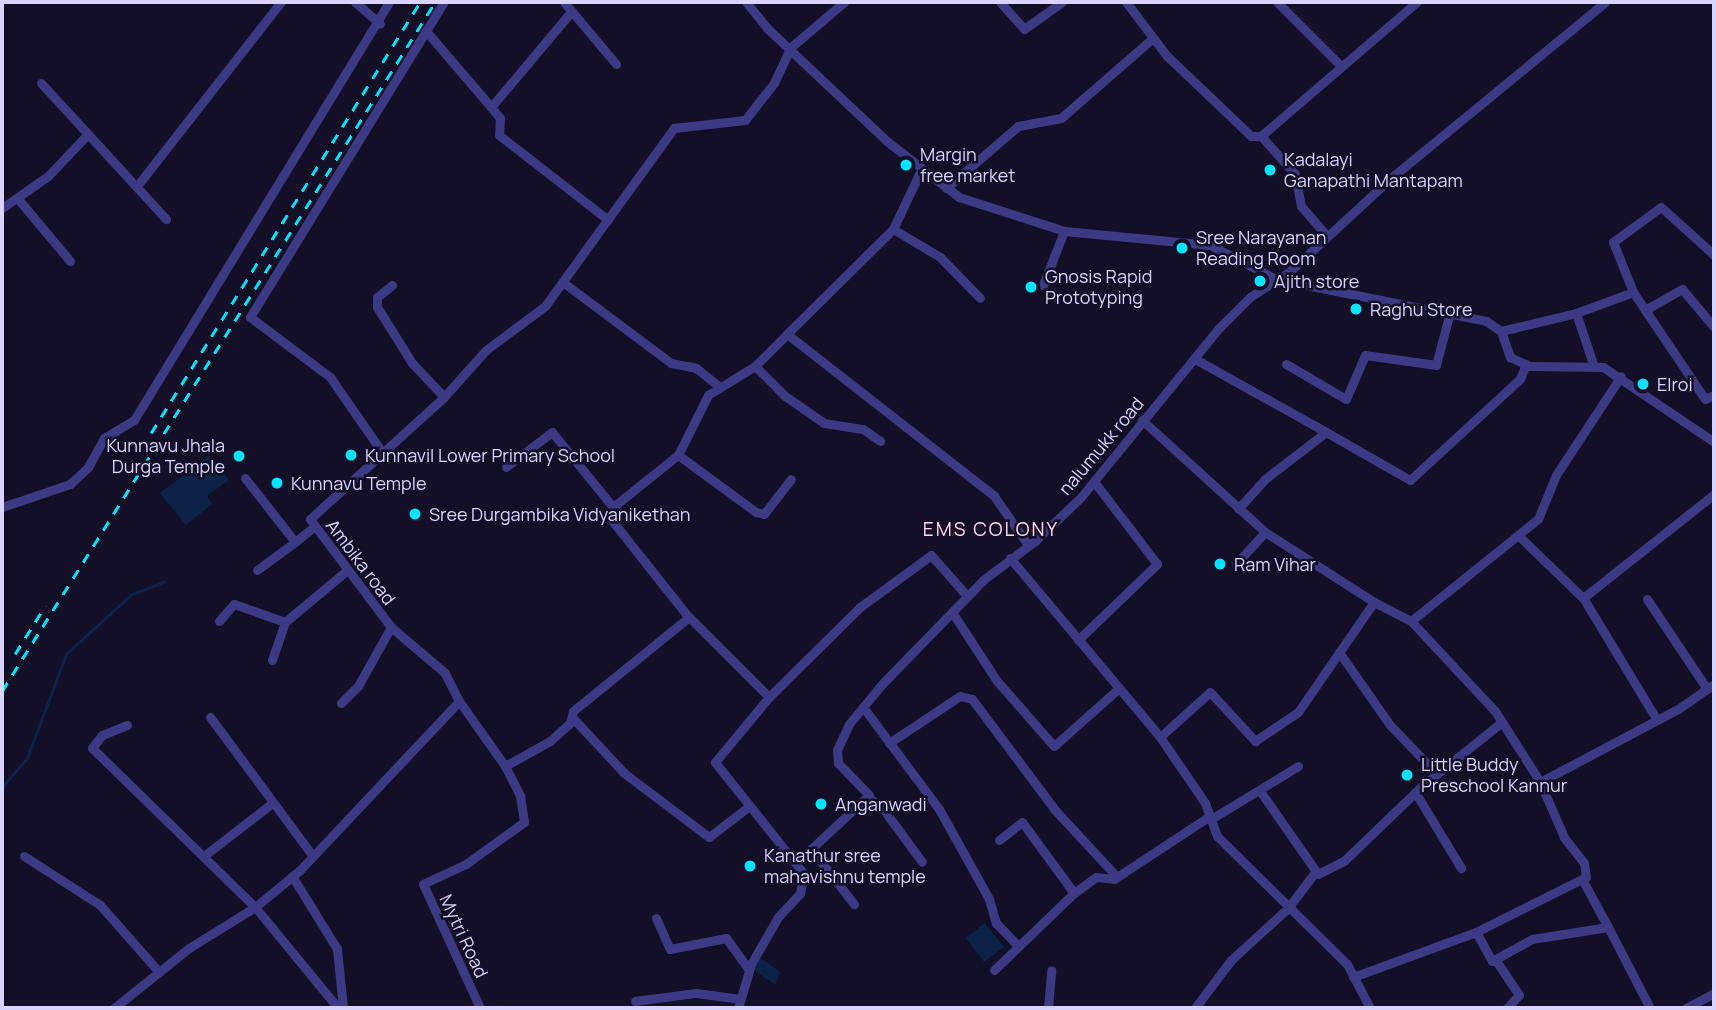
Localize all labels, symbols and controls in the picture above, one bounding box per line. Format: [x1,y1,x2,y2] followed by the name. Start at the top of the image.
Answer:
[920,144,1016,186] place label: Margin free market
[1284,149,1463,192] place label: Kadalayi Ganapathi Mantapam
[898,157,914,173] marker: Margin free market
[1262,162,1278,178] marker: Kadalayi Ganapathi Mantapam
[1196,227,1326,270] place label: Sree Narayanan Reading Room
[1174,240,1190,256] marker: Sree Narayanan Reading Room
[1045,266,1152,308] place label: Gnosis Rapid Prototyping
[1274,270,1359,292] place label: Ajith store
[1252,273,1268,289] marker: Ajith store
[1023,279,1039,295] marker: Gnosis Rapid Prototyping
[1370,298,1472,320] place label: Raghu Store
[1348,301,1364,317] marker: Raghu Store
[1657,373,1693,395] place label: Elroi
[1635,376,1651,392] marker: Elroi
[1054,393,1148,499] street label: nalumukk road
[107,435,225,478] place label: Kunnavu Jhala Durga Temple
[365,444,615,466] place label: Kunnavil Lower Primary School
[343,447,359,463] marker: Kunnavil Lower Primary School
[231,448,247,464] marker: Kunnavu Jhala Durga Temple
[291,472,426,494] place label: Kunnavu Temple
[269,475,285,491] marker: Kunnavu Temple
[429,503,691,525] place label: Sree Durgambika Vidyanikethan
[407,506,423,522] marker: Sree Durgambika Vidyanikethan
[322,515,400,609] street label: Ambika road
[924,519,1058,541] district label: EMS COLONY
[1234,553,1316,575] place label: Ram Vihar
[1212,556,1228,572] marker: Ram Vihar
[1421,754,1567,796] place label: Little Buddy Preschool Kannur
[1399,767,1415,783] marker: Little Buddy Preschool Kannur
[835,793,927,815] place label: Anganwadi
[813,796,829,812] marker: Anganwadi
[764,845,926,888] place label: Kanathur sree mahavishnu temple
[742,858,758,874] marker: Kanathur sree mahavishnu temple
[435,891,493,981] street label: Mytri Road

